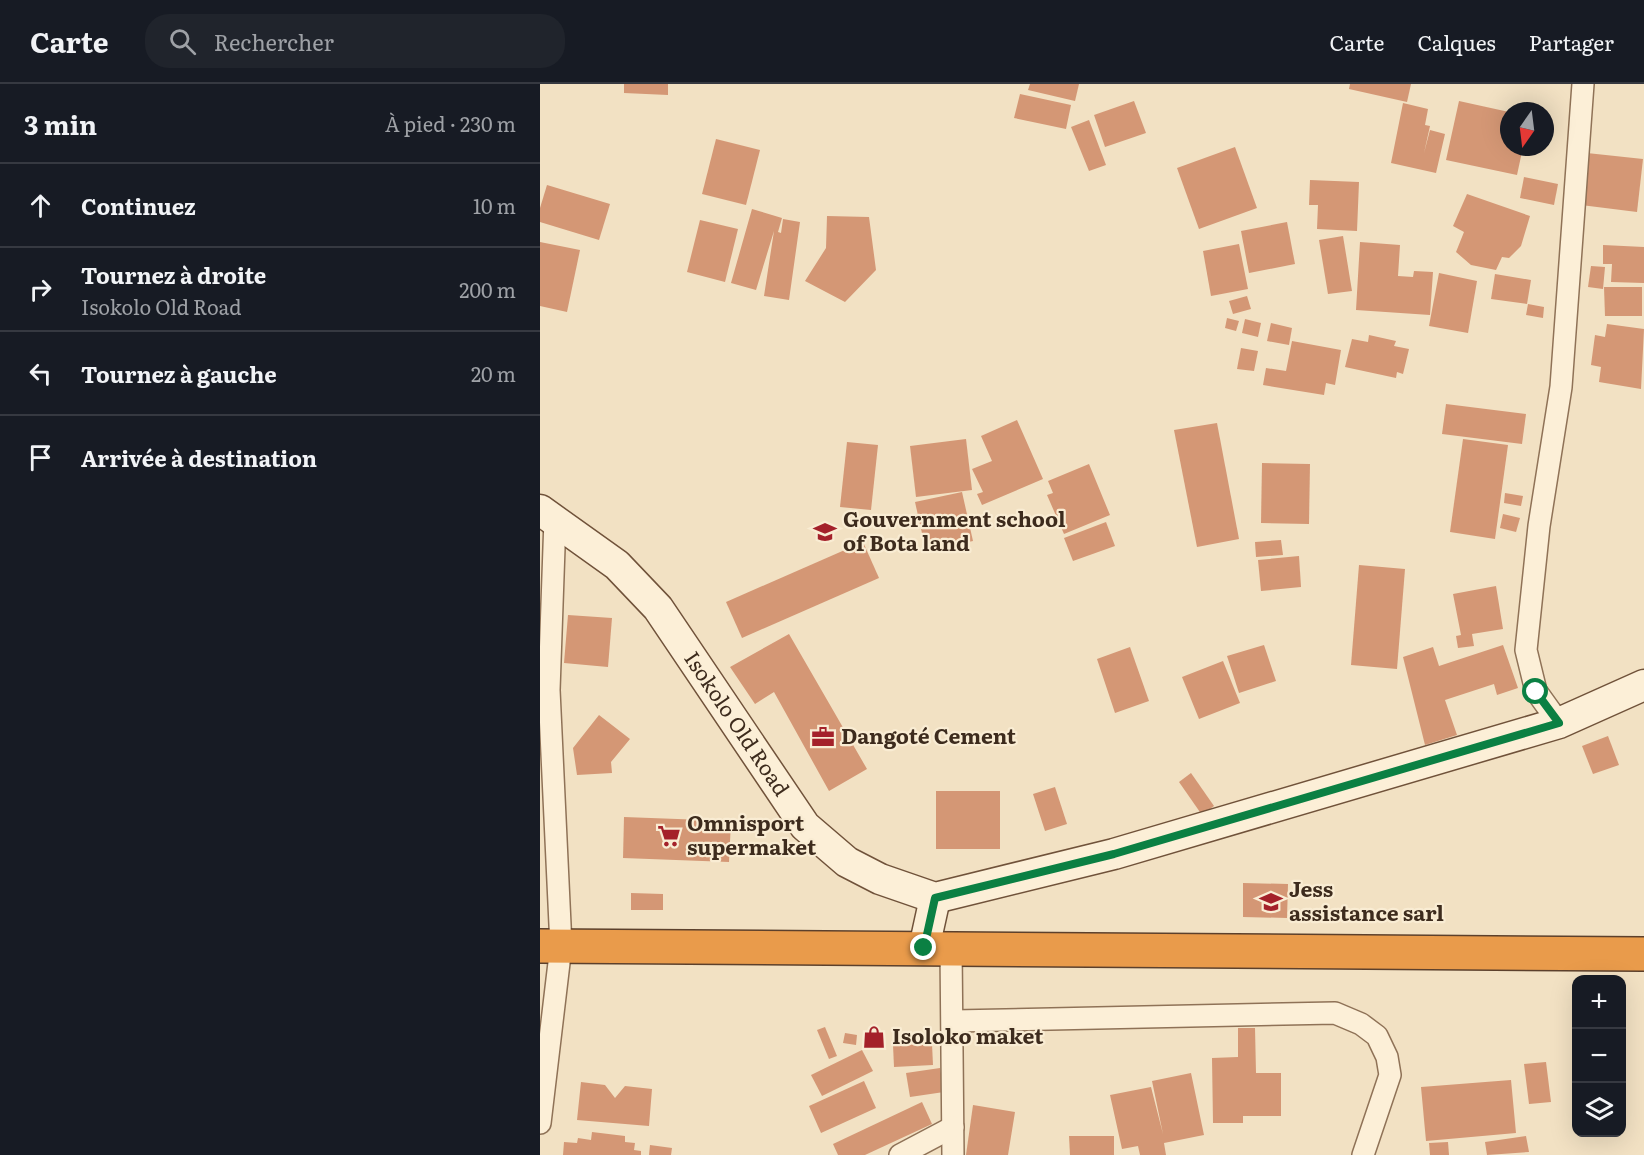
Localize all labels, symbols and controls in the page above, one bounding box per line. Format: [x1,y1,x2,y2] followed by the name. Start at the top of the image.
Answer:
[145,14,565,68] search box
[30,20,109,62] text: Carte
[166,25,199,58] icon: search
[214,25,334,58] text: Rechercher
[1330,26,1384,57] text: Carte
[1417,26,1496,57] text: Calques
[1529,26,1614,57] text: Partager
[1500,102,1554,156] north arrow
[24,104,97,143] text: 3 min
[385,108,516,138] text: À pied · 230 m
[24,189,57,222] icon: ahead
[81,189,196,222] text: Continuez
[473,190,516,220] text: 10 m
[81,258,266,291] text: Tournez à droite
[24,273,57,306] icon: right
[459,274,516,304] text: 200 m
[81,291,242,321] text: Isokolo Old Road
[24,357,57,390] icon: left
[81,357,277,390] text: Tournez à gauche
[471,358,516,388] text: 20 m
[24,441,57,474] icon: arrive
[81,441,317,474] text: Arrivée à destination
[843,502,1066,557] place label: Gouvernment school of Bota land
[812,519,838,545] school or university icon: Gouvernment school of Bota land
[678,644,798,801] street label: Isokolo Old Road
[1522,678,1548,704] route start
[841,719,1017,750] place label: Dangoté Cement
[810,724,836,750] office icon: Dangoté Cement
[687,806,817,861] place label: Omnisport supermaket
[656,823,682,849] supermarket icon: Omnisport supermaket
[1289,872,1444,927] place label: Jess assistance sarl
[1258,889,1284,915] school or university icon: Jess assistance sarl
[910,934,936,960] route end
[1572,975,1626,1137] map controls
[1572,975,1626,1029] button: +
[892,1019,1044,1050] place label: Isoloko maket
[861,1024,887,1050] shop icon: Isoloko maket
[1572,1029,1626,1083] button: −
[1572,1083,1626,1137] button: layers

